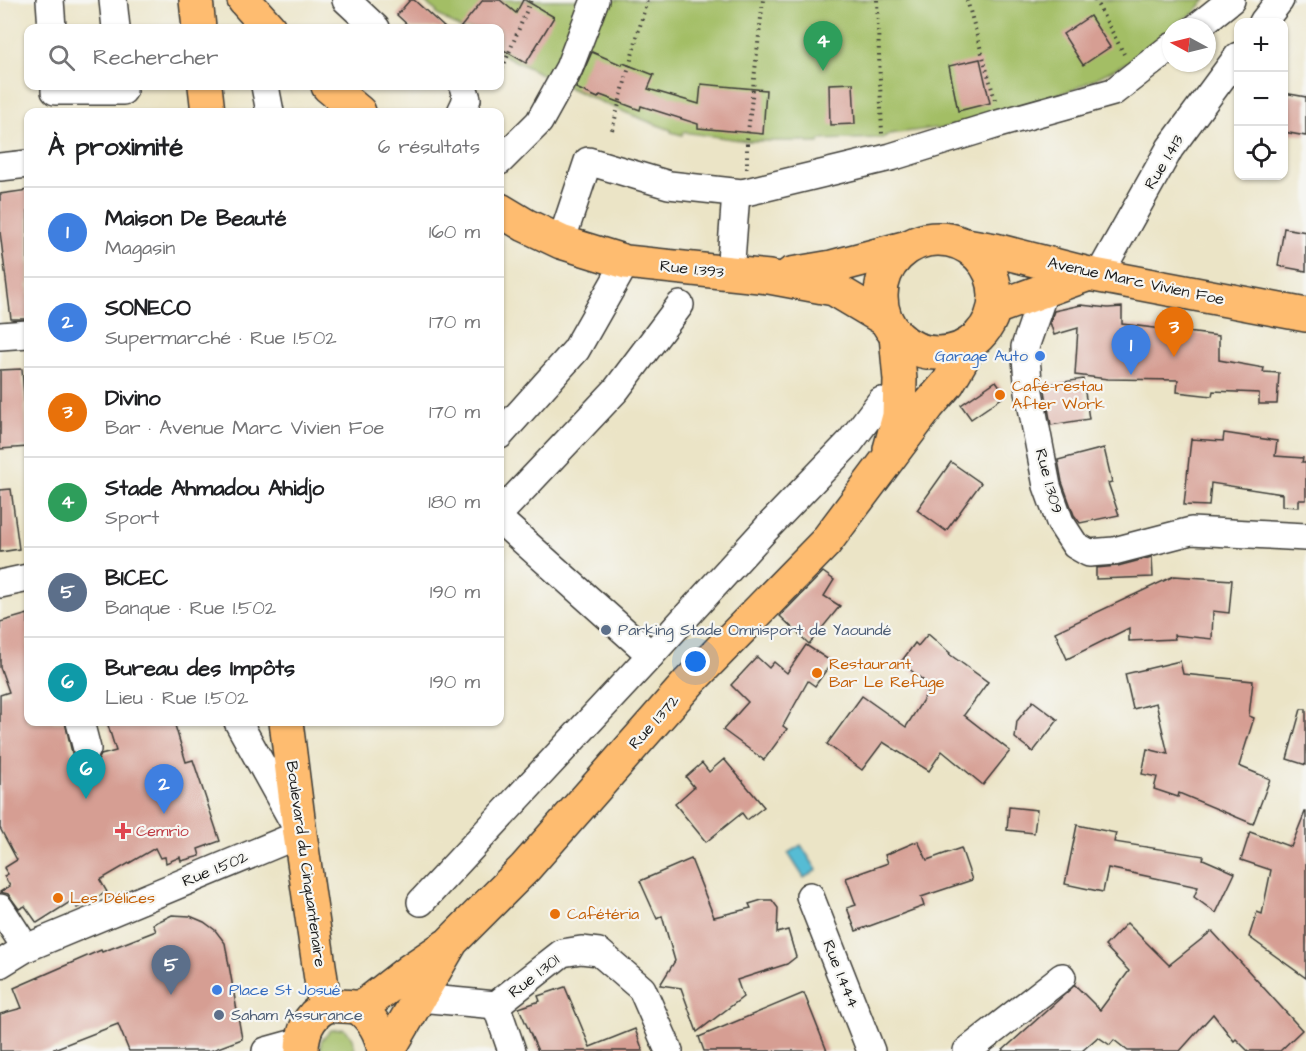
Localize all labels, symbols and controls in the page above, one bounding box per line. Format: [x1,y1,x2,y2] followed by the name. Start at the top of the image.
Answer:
[1162,18,1216,72] north arrow
[1234,18,1288,180] map controls
[1234,18,1288,72] button: +
[804,22,842,71] pin: 4
[24,24,504,90] search box
[45,41,78,74] icon: search
[93,42,218,73] text: Rechercher
[1234,72,1288,126] button: −
[1234,126,1288,180] button: locate
[48,129,183,165] text: À proximité
[1139,131,1189,193] street label: Rue 1.413
[378,133,480,161] text: 6 résultats
[105,203,287,234] text: Maison De Beauté
[66,218,69,246] text: 1
[429,218,480,246] text: 160 m
[105,234,175,262] text: Magasin
[1046,252,1227,311] street label: Avenue Marc Vivien Foe
[659,255,725,283] street label: Rue 1.393
[105,293,191,324] text: SONECO
[62,308,73,336] text: 2
[429,308,480,336] text: 170 m
[1154,308,1194,357] pin: 3
[105,324,337,352] text: Supermarché · Rue 1.502
[1112,326,1150,375] pin: 1
[935,345,1028,368] place label: Garage Auto
[1033,349,1047,363] marker: Garage Auto
[1012,375,1105,415] place label: Café-restau After Work
[105,383,161,414] text: Divino
[993,388,1007,402] marker: Café-restau After Work
[62,398,73,426] text: 3
[429,398,480,426] text: 170 m
[105,414,384,442] text: Bar · Avenue Marc Vivien Foe
[1030,446,1068,516] street label: Rue 1.309
[105,473,324,504] text: Stade Ahmadou Ahidjo
[61,488,74,516] text: 4
[428,488,480,516] text: 180 m
[105,504,159,532] text: Sport
[105,563,168,594] text: BICEC
[60,578,75,606] text: 5
[430,578,480,606] text: 190 m
[105,594,276,622] text: Banque · Rue 1.502
[618,619,892,642] place label: Parking Stade Omnisport de Yaoundé
[599,623,613,637] marker: Parking Stade Omnisport de Yaoundé
[681,647,710,676] your location
[105,653,295,684] text: Bureau des Impôts
[829,653,945,694] place label: Restaurant Bar Le Refuge
[810,666,824,680] marker: Restaurant Bar Le Refuge
[61,668,74,696] text: 6
[430,668,480,696] text: 190 m
[105,684,249,712] text: Lieu · Rue 1.502
[624,690,684,754] street label: Rue 1.372
[66,750,106,799] pin: 6
[281,760,331,969] street label: Boulevard du Cinquantenaire
[144,764,184,814] pin: 2
[136,820,189,842] place label: Cemrio
[114,822,132,840] marker: Cemrio
[179,846,251,892] street label: Rue 1.502
[70,887,155,909] place label: Les Délices
[51,891,65,905] marker: Les Délices
[567,903,639,925] place label: Cafétéria
[548,907,562,921] marker: Cafétéria
[817,937,865,1011] street label: Rue 1.444
[152,946,190,995] pin: 5
[504,949,564,1003] street label: Rue 1.301
[229,979,341,1001] place label: Place St Josué
[210,983,224,997] marker: Place St Josué
[231,1004,363,1026] place label: Saham Assurance
[212,1008,226,1022] marker: Saham Assurance

